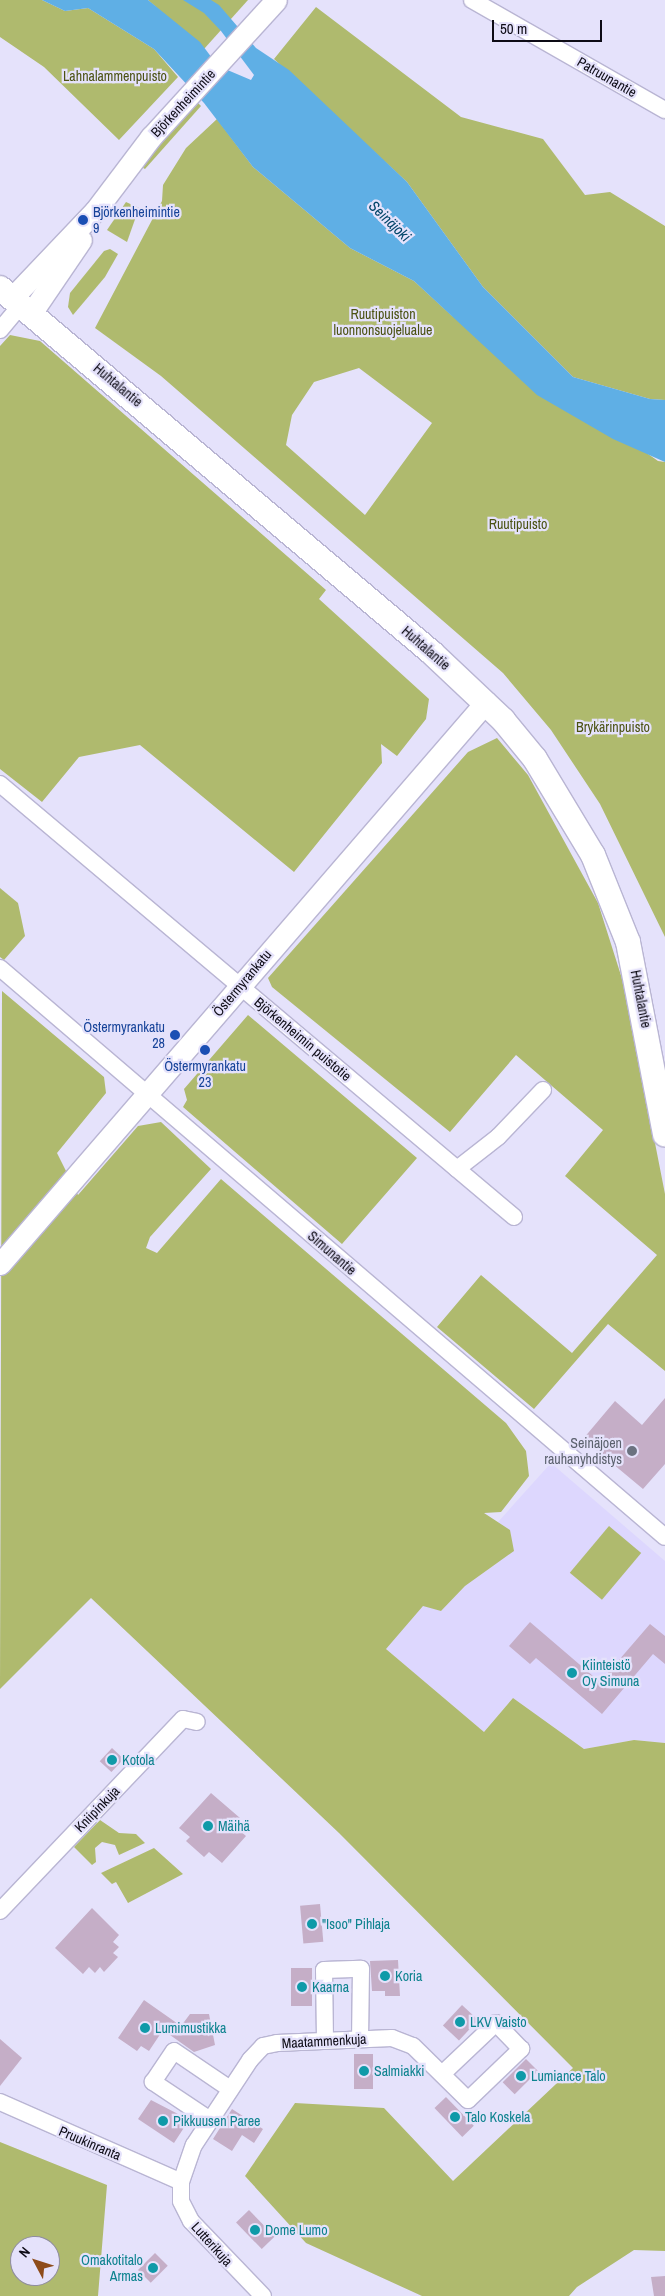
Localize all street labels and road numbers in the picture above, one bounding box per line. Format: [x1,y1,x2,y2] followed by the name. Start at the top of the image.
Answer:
[574,53,640,101] street label: Patruunantie
[147,66,219,140] street label: Björkenheimintie
[90,360,146,410] street label: Huhtalantie
[398,622,454,674] street label: Huhtalantie
[209,946,275,1020] street label: Östermyrankatu
[627,969,655,1029] street label: Huhtalantie
[251,994,355,1084] street label: Björkenheimin puistotie
[304,1227,360,1279] street label: Simunantie
[71,1783,123,1835] street label: Kniipinkuja
[281,2030,367,2052] street label: Maatammenkuja
[56,2122,124,2164] street label: Pruukinranta
[188,2218,236,2270] street label: Lutterikuja

